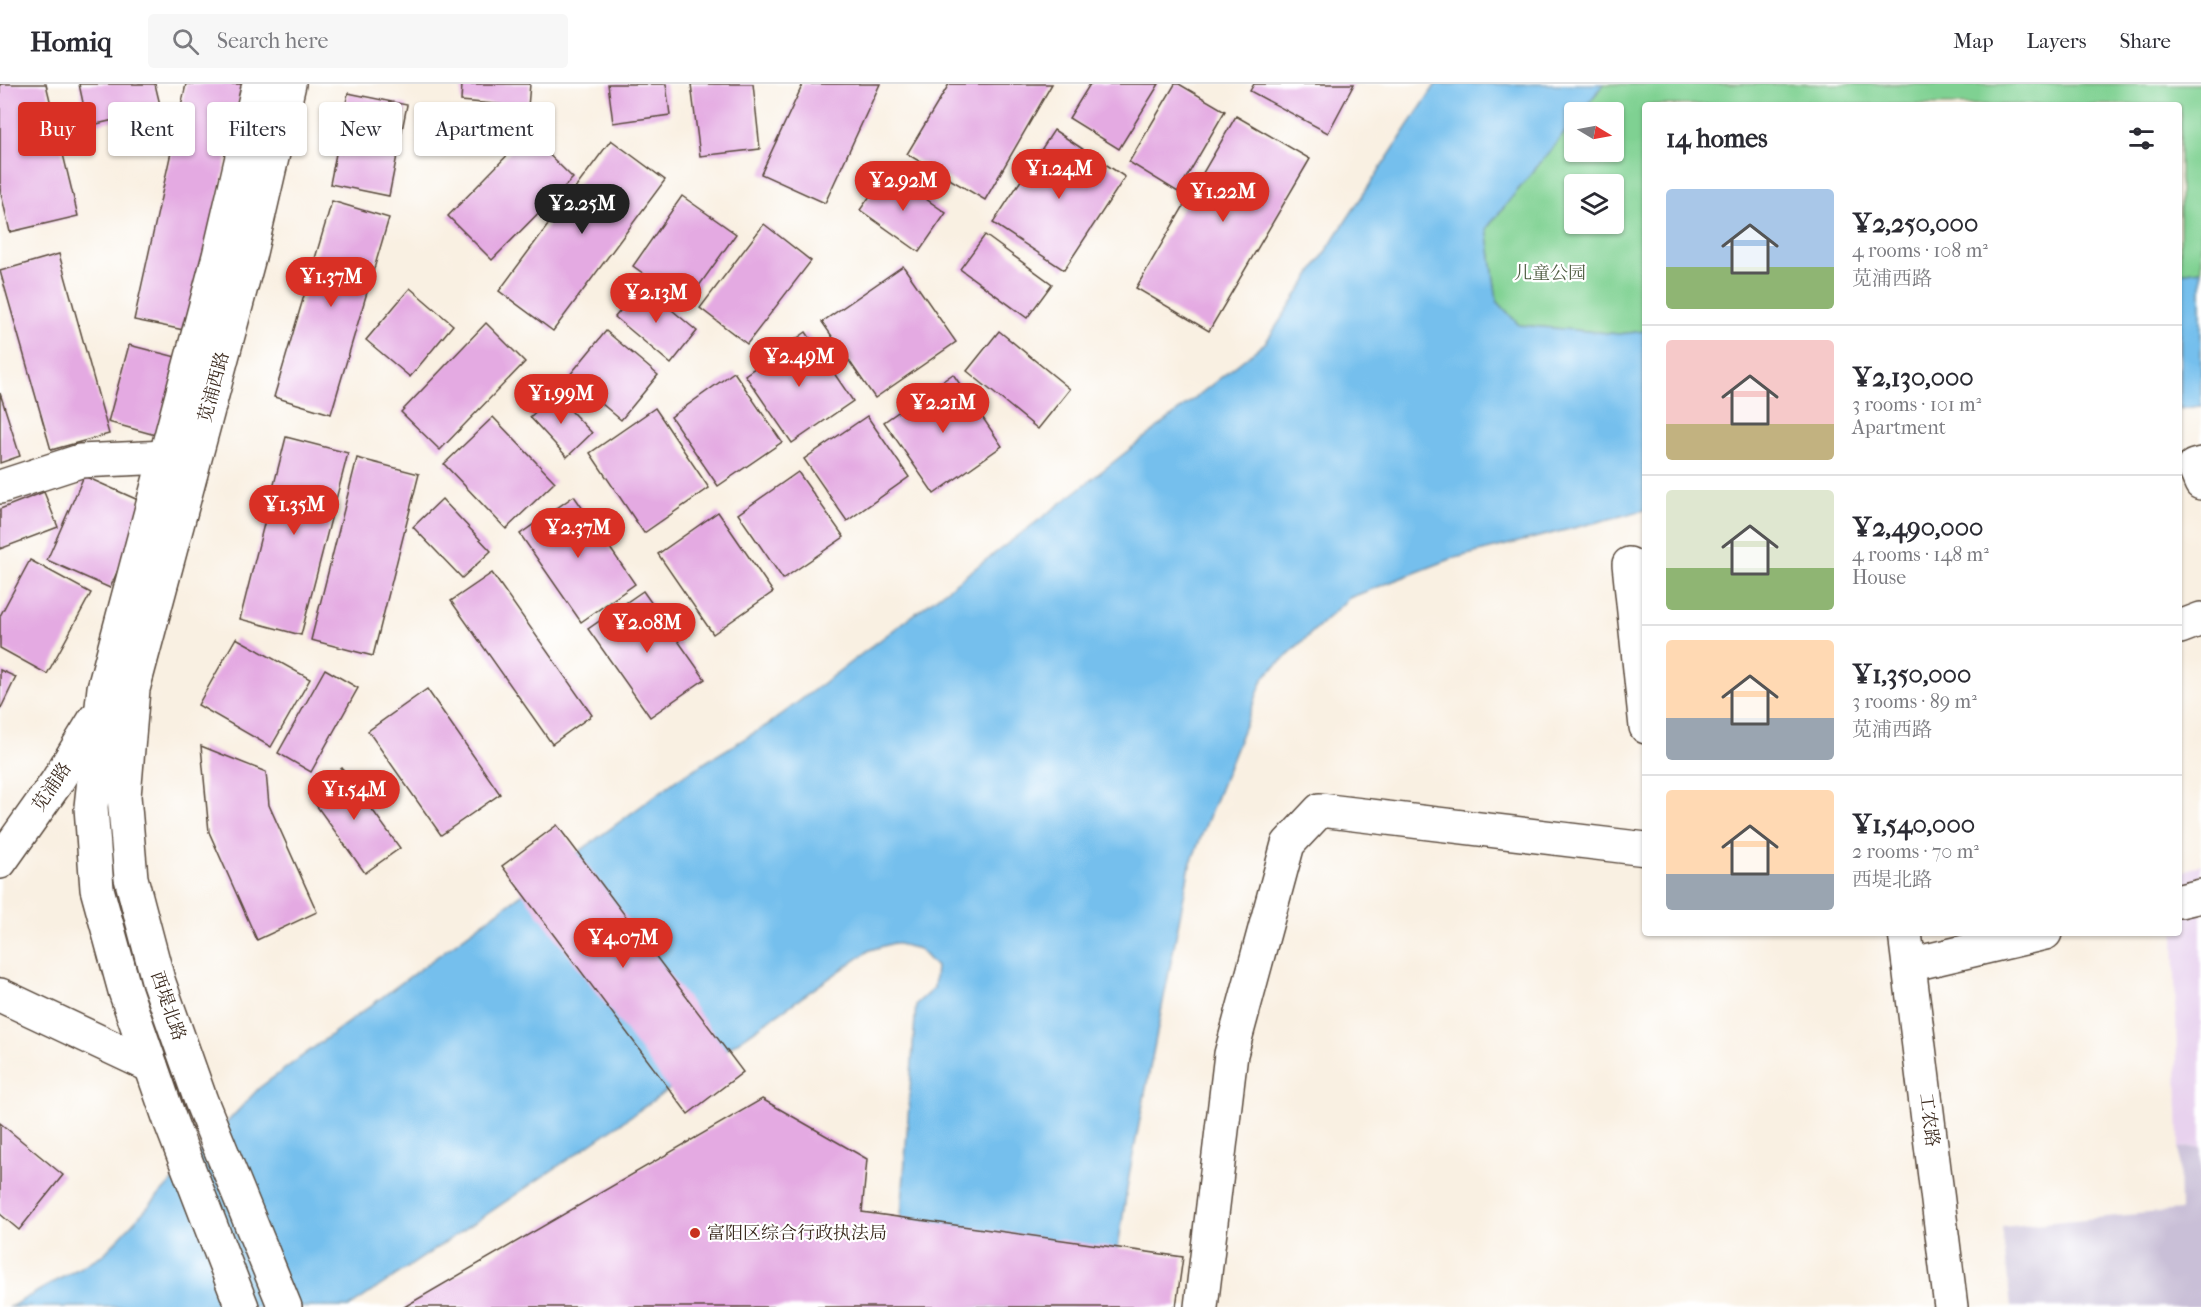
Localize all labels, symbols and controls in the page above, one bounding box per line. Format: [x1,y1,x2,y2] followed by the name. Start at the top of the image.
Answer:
[148,14,568,68] search box
[30,25,112,58] text: Homiq
[169,25,202,58] icon: search
[217,28,328,54] text: Search here
[1953,29,1994,53] text: Map
[2027,29,2086,53] text: Layers
[2119,29,2171,53] text: Share
[18,102,96,156] chip: Buy
[108,102,195,156] chip: Rent
[207,102,307,156] chip: Filters
[319,102,402,156] chip: New
[414,102,555,156] chip: Apartment
[1564,102,1624,162] north arrow
[1564,102,1624,234] map controls
[2125,122,2158,155] icon: filters
[1666,123,1768,154] text: 14 homes
[1010,149,1108,200] pin: ¥1.24M
[1026,157,1092,180] text: ¥1.24M
[854,161,952,212] pin: ¥2.92M
[869,169,937,192] text: ¥2.92M
[1174,172,1272,223] pin: ¥1.22M
[1564,174,1624,234] button: layers
[1190,180,1256,203] text: ¥1.22M
[533,184,631,235] pin: ¥2.25M
[549,192,615,215] text: ¥2.25M
[1852,208,1978,239] text: ¥2,250,000
[1714,213,1786,285] icon: home
[1852,239,1988,262] text: 4 rooms · 108 m²
[282,257,380,308] pin: ¥1.37M
[1514,263,1586,284] park label: 儿童公园
[300,265,362,288] text: ¥1.37M
[1852,267,1932,290] text: 苋浦西路
[607,273,705,324] pin: ¥2.13M
[624,281,688,304] text: ¥2.13M
[750,337,848,388] pin: ¥2.49M
[764,345,834,368] text: ¥2.49M
[195,350,233,424] street label: 苋浦西路
[1852,362,1974,393] text: ¥2,130,000
[1714,364,1786,436] icon: home
[512,374,610,425] pin: ¥1.99M
[528,382,594,405] text: ¥1.99M
[894,383,992,434] pin: ¥2.21M
[910,391,976,414] text: ¥2.21M
[1852,393,1981,416] text: 3 rooms · 101 m²
[1852,416,1946,439] text: Apartment
[245,485,343,536] pin: ¥1.35M
[263,493,325,516] text: ¥1.35M
[529,508,627,559] pin: ¥2.37M
[1852,512,1983,543] text: ¥2,490,000
[1714,514,1786,586] icon: home
[545,516,611,539] text: ¥2.37M
[1852,543,1989,566] text: 4 rooms · 148 m²
[1852,566,1906,589] text: House
[598,603,696,654] pin: ¥2.08M
[612,611,682,634] text: ¥2.08M
[1852,659,1971,690] text: ¥1,350,000
[1714,664,1786,736] icon: home
[1852,690,1977,713] text: 3 rooms · 89 m²
[1852,718,1932,741] text: 苋浦西路
[28,759,76,815] street label: 苋浦路
[305,770,403,821] pin: ¥1.54M
[322,778,386,801] text: ¥1.54M
[1852,809,1975,840] text: ¥1,540,000
[1714,814,1786,886] icon: home
[1852,840,1979,863] text: 2 rooms · 70 m²
[1852,868,1932,891] text: 西堤北路
[574,918,672,969] pin: ¥4.07M
[588,926,658,949] text: ¥4.07M
[146,969,190,1043] street label: 西堤北路
[1915,1092,1943,1148] street label: 工农路
[707,1223,887,1244] place label: 富阳区综合行政执法局
[688,1226,702,1240] marker: 富阳区综合行政执法局

